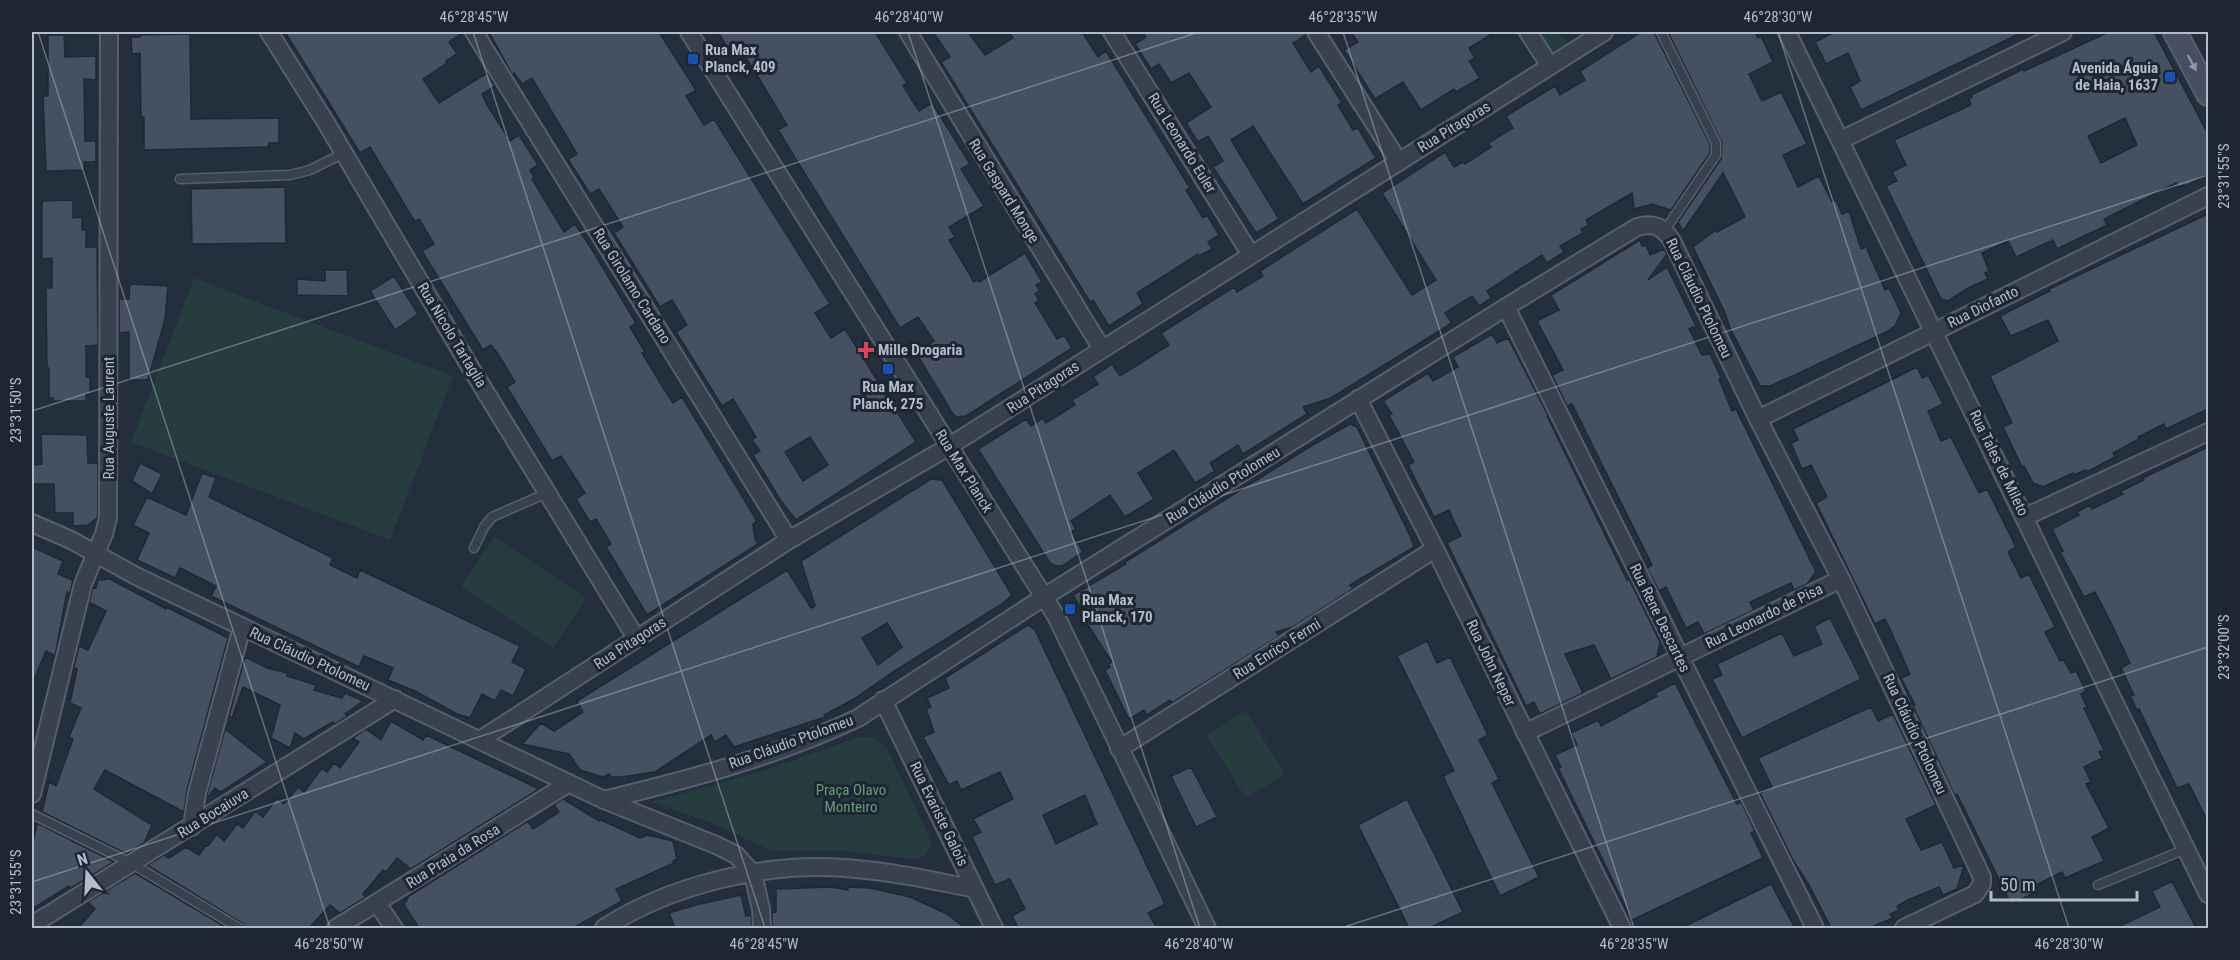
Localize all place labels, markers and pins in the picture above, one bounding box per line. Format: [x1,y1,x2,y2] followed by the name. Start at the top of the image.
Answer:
[705,41,776,76] place label: Rua Max Planck, 409
[686,52,700,66] marker: Rua Max Planck, 409
[2072,59,2158,94] place label: Avenida Águia de Haia, 1637
[2163,70,2177,84] marker: Avenida Águia de Haia, 1637
[878,341,962,359] place label: Mille Drogaria
[859,343,873,357] marker: Mille Drogaria
[881,362,895,376] marker: Rua Max Planck, 275
[853,378,923,413] place label: Rua Max Planck, 275
[1082,591,1153,626] place label: Rua Max Planck, 170
[1063,602,1077,616] marker: Rua Max Planck, 170

